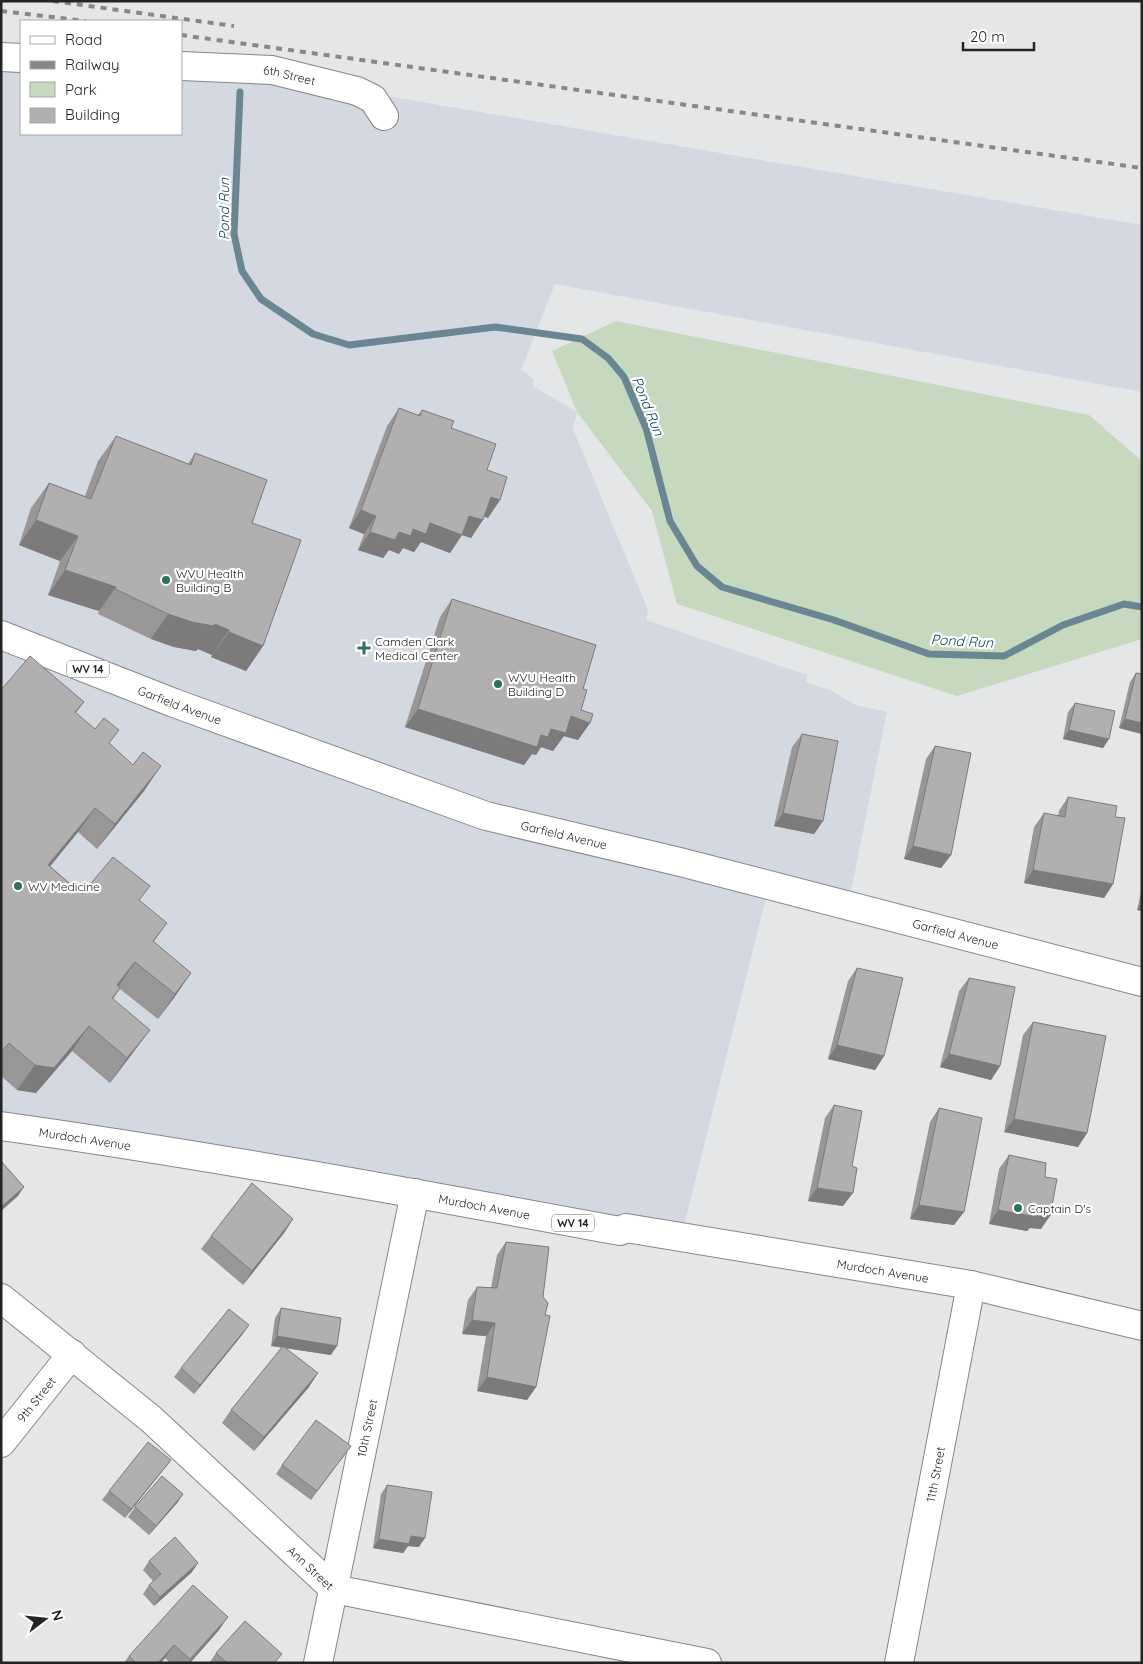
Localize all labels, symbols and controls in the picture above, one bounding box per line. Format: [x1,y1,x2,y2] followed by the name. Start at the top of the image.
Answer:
[20,20,182,135] legend
[963,20,1034,52] scale bar
[970,27,1005,46] text: 20 m
[65,30,102,49] text: Road
[65,55,120,74] text: Railway
[263,62,317,88] street label: 6th Street
[65,80,97,99] text: Park
[65,105,120,124] text: Building
[215,177,233,240] water label: Pond Run
[628,374,668,439] water label: Pond Run
[176,566,244,595] place label: WVU Health Building B
[160,574,172,586] marker: WVU Health Building B
[930,630,995,652] water label: Pond Run
[375,634,458,663] place label: Camden Clark Medical Center
[357,641,371,655] marker: Camden Clark Medical Center
[67,661,109,678] road number: WV 14
[508,670,576,699] place label: WVU Health Building D
[492,678,504,690] marker: WVU Health Building D
[136,682,224,727] street label: Garfield Avenue
[519,817,609,852] street label: Garfield Avenue
[28,879,100,894] place label: WV Medicine
[12,880,24,892] marker: WV Medicine
[911,915,1001,952] street label: Garfield Avenue
[38,1124,132,1153] street label: Murdoch Avenue
[437,1190,532,1222] street label: Murdoch Avenue
[1028,1201,1091,1216] place label: Captain D's
[1012,1202,1024,1214] marker: Captain D's
[552,1214,594,1232] road number: WV 14
[836,1255,930,1285] street label: Murdoch Avenue
[13,1374,59,1425] street label: 9th Street
[353,1398,380,1458] street label: 10th Street
[922,1446,948,1503] street label: 11th Street
[285,1542,337,1593] street label: Ann Street
[20,1594,70,1644] north arrow
[47,1608,68,1623] text: N

